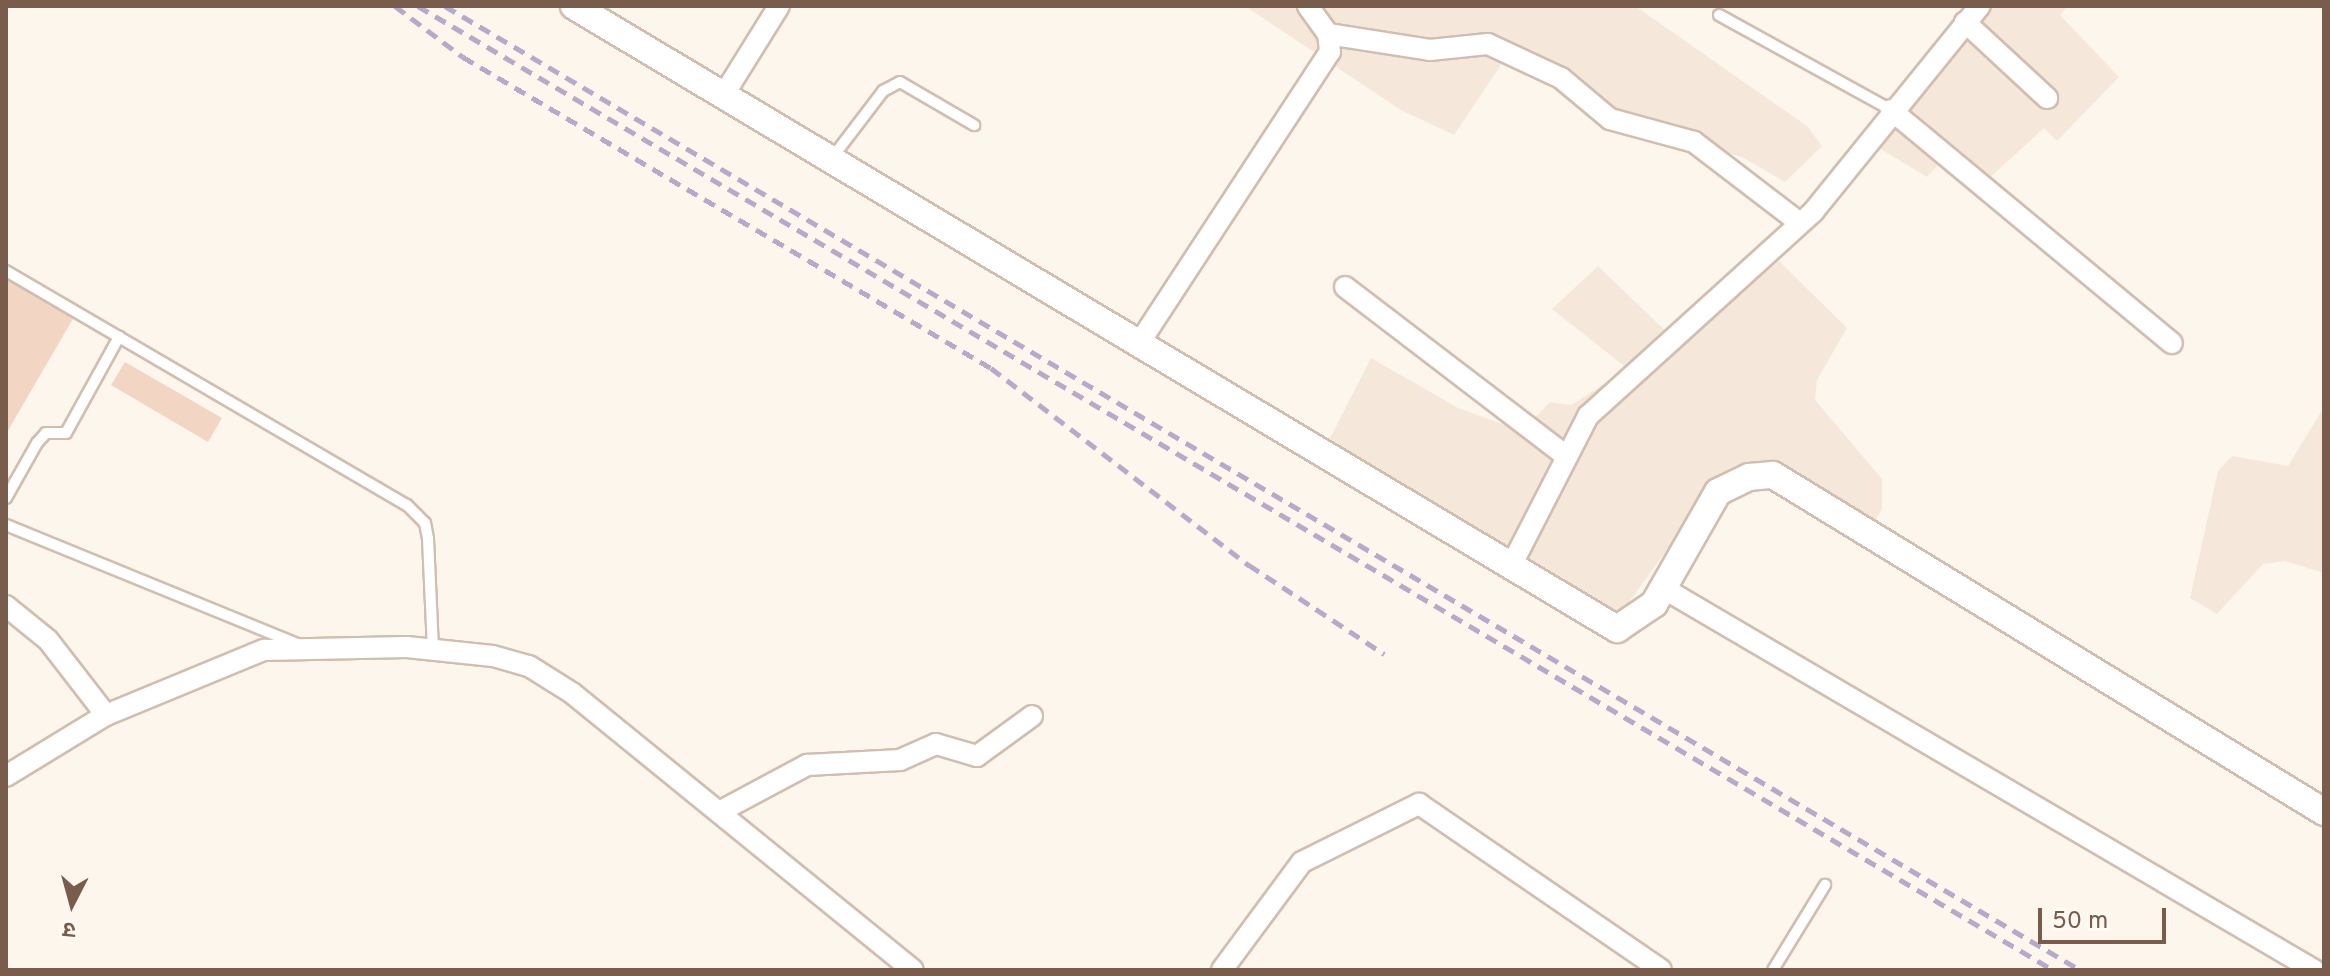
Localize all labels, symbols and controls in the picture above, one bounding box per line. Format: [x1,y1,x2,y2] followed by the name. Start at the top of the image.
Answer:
[32,864,112,944] north arrow
[2042,892,2170,942] scale bar
[2052,907,2108,937] text: 50 m
[62,914,77,942] text: उ

